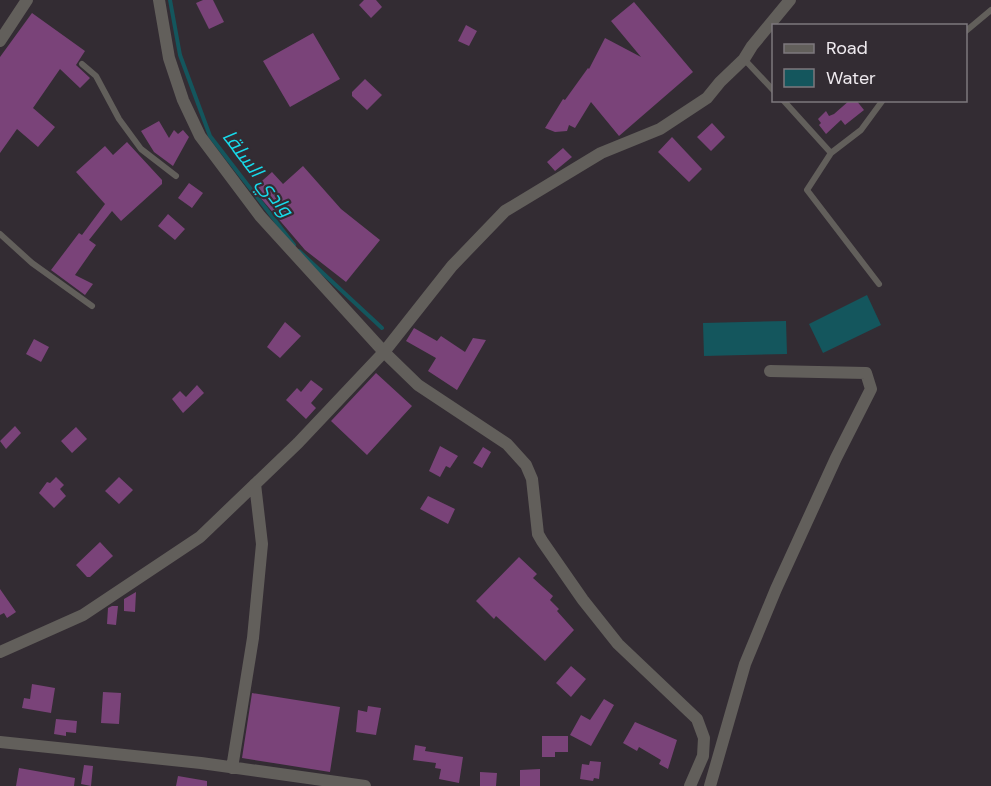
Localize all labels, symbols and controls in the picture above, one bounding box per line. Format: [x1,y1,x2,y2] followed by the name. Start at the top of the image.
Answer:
[772,24,967,102] legend
[826,36,868,60] text: Road
[826,66,876,90] text: Water
[214,124,300,224] water label: وادي السلقا

